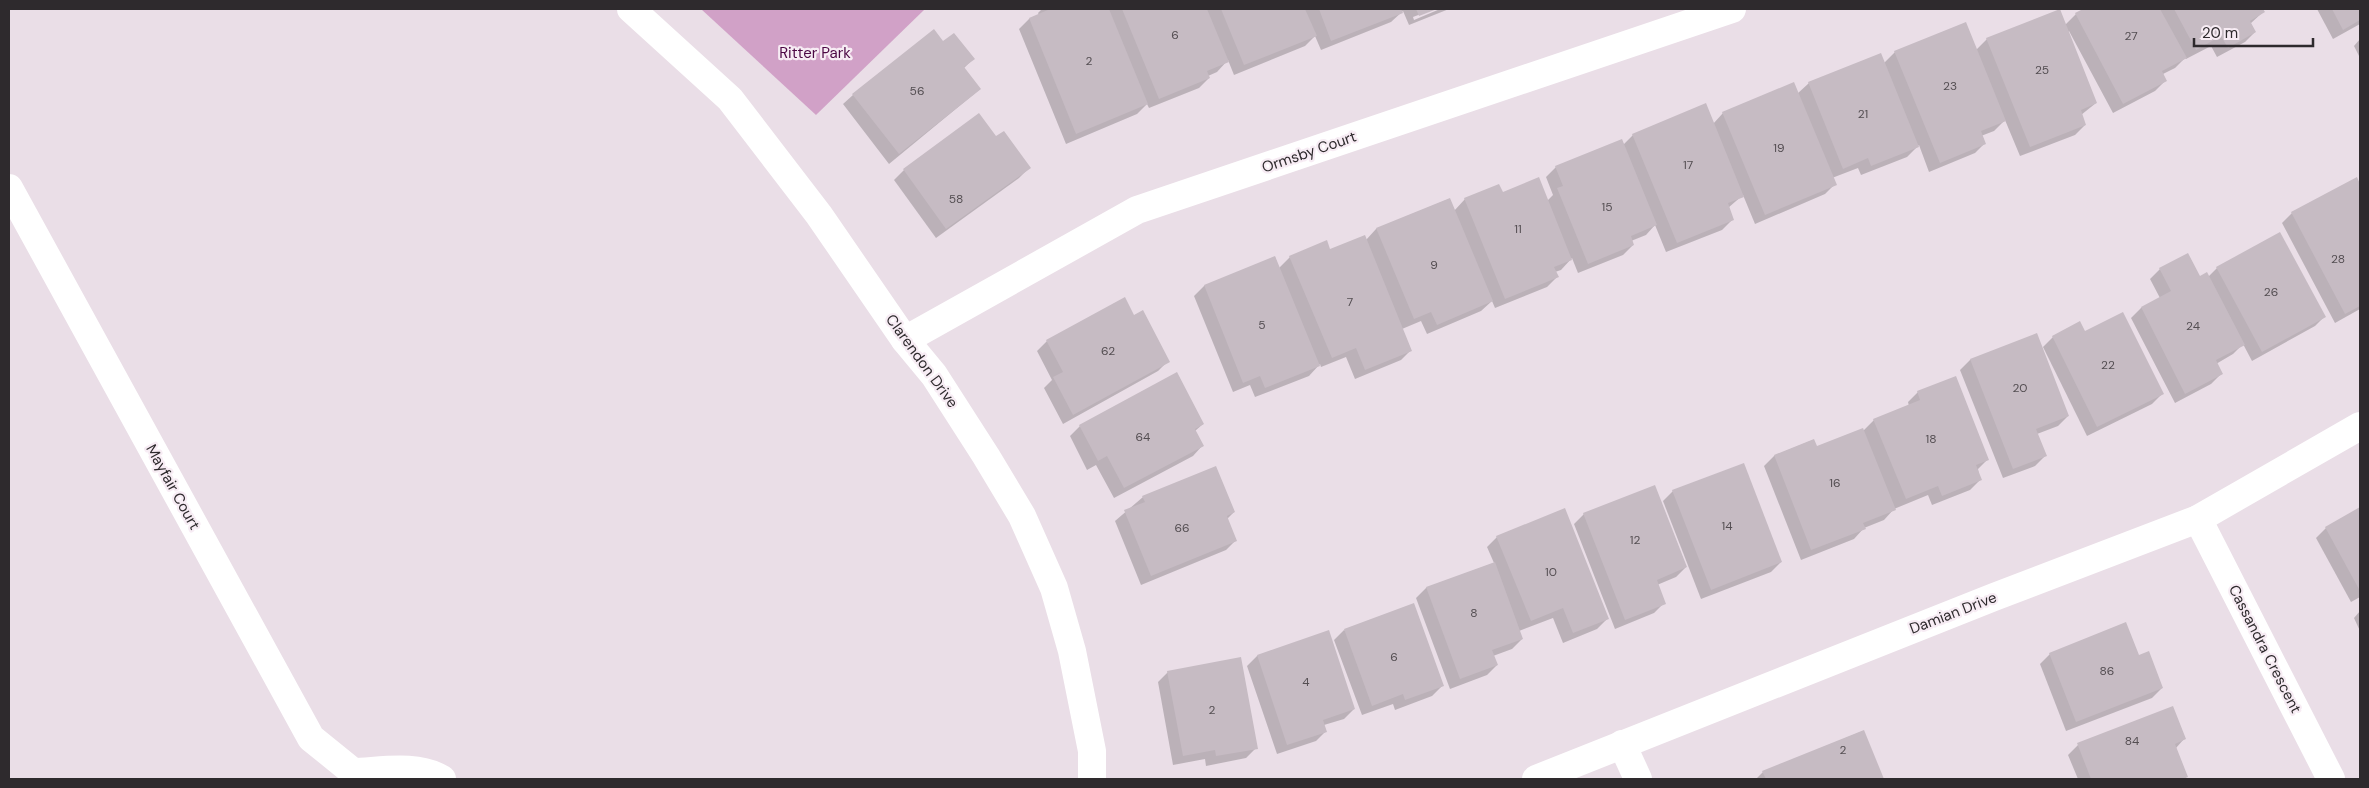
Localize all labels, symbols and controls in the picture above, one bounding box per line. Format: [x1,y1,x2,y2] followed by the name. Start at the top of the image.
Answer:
[2194,15,2313,47] scale bar
[2202,23,2238,43] text: 20 m
[1171,27,1179,43] house number: 6
[2124,28,2138,44] house number: 27
[779,43,851,63] park label: Ritter Park
[1086,53,1093,69] house number: 2
[2035,62,2049,78] house number: 25
[1943,78,1957,94] house number: 23
[910,83,924,99] house number: 56
[1858,106,1868,122] house number: 21
[1259,126,1359,178] street label: Ormsby Court
[1773,140,1785,156] house number: 19
[1683,157,1693,173] house number: 17
[949,191,963,207] house number: 58
[1601,199,1613,215] house number: 15
[1514,221,1522,237] house number: 11
[2331,251,2345,267] house number: 28
[1430,257,1438,273] house number: 9
[2264,284,2278,300] house number: 26
[1347,294,1353,310] house number: 7
[881,310,963,412] street label: Clarendon Drive
[1258,317,1266,333] house number: 5
[2186,318,2200,334] house number: 24
[1101,343,1115,359] house number: 62
[2101,357,2115,373] house number: 22
[2012,380,2028,396] house number: 20
[1136,429,1150,445] house number: 64
[1925,431,1937,447] house number: 18
[141,441,205,533] street label: Mayfair Court
[1829,475,1841,491] house number: 16
[1721,518,1733,534] house number: 14
[1174,520,1190,536] house number: 66
[1630,532,1640,548] house number: 12
[1545,564,1557,580] house number: 10
[2224,581,2306,717] street label: Cassandra Crescent
[1907,587,1999,639] street label: Damian Drive
[1470,605,1478,621] house number: 8
[1390,649,1398,665] house number: 6
[2100,663,2114,679] house number: 86
[1302,674,1310,690] house number: 4
[1209,702,1216,718] house number: 2
[2125,733,2139,749] house number: 84
[1840,742,1847,758] house number: 2

